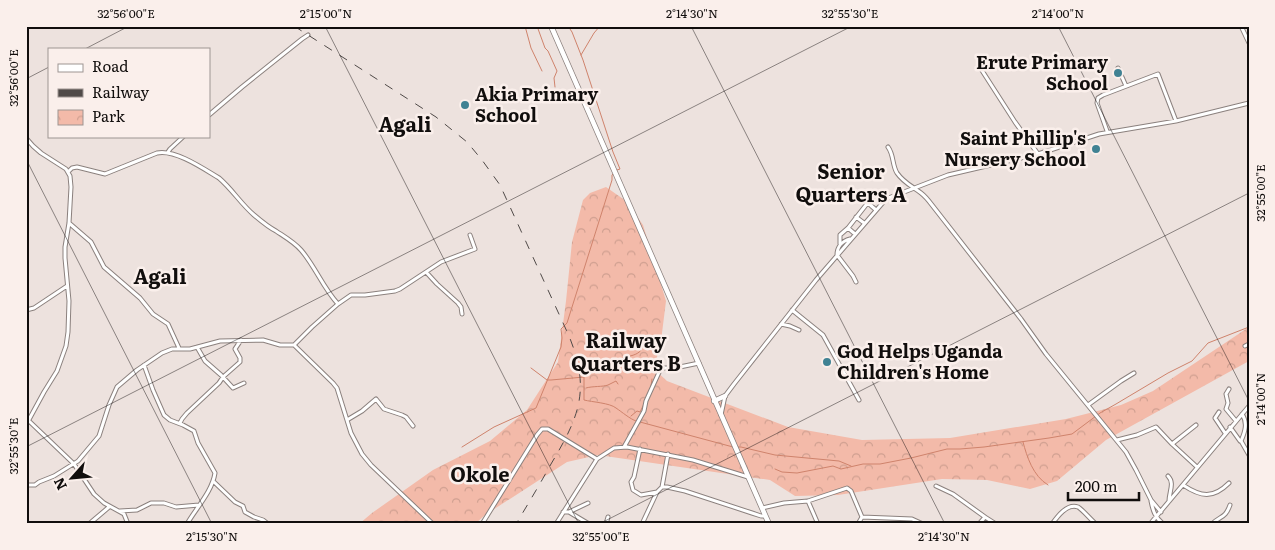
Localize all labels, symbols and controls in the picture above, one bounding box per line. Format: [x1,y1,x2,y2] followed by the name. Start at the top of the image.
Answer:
[97,4,155,22] text: 32°56'00"E
[300,4,352,22] text: 2°15'00"N
[666,4,718,22] text: 2°14'30"N
[822,4,879,22] text: 32°55'30"E
[1032,4,1084,22] text: 2°14'00"N
[48,48,210,138] legend
[976,48,1108,96] place label: Erute Primary School
[4,49,22,107] text: 32°56'00"E
[92,54,128,77] text: Road
[1112,67,1124,79] marker: Erute Primary School
[92,80,150,103] text: Railway
[475,80,598,128] place label: Akia Primary School
[459,99,471,111] marker: Akia Primary School
[92,104,126,127] text: Park
[378,108,432,138] district label: Agali
[944,124,1086,172] place label: Saint Phillip's Nursery School
[1090,143,1102,155] marker: Saint Phillip's Nursery School
[795,155,907,208] district label: Senior Quarters A
[1251,164,1269,222] text: 32°55'00"E
[133,260,187,290] district label: Agali
[571,324,681,377] district label: Railway Quarters B
[837,337,1003,385] place label: God Helps Uganda Children's Home
[821,356,833,368] marker: God Helps Uganda Children's Home
[1251,373,1269,425] text: 2°14'00"N
[4,417,22,474] text: 32°55'30"E
[48,452,98,502] north arrow
[450,458,510,488] district label: Okole
[1068,470,1139,502] scale bar
[48,474,71,494] text: N
[1075,474,1118,497] text: 200 m
[186,527,238,545] text: 2°15'30"N
[572,527,630,545] text: 32°55'00"E
[918,527,970,545] text: 2°14'30"N

